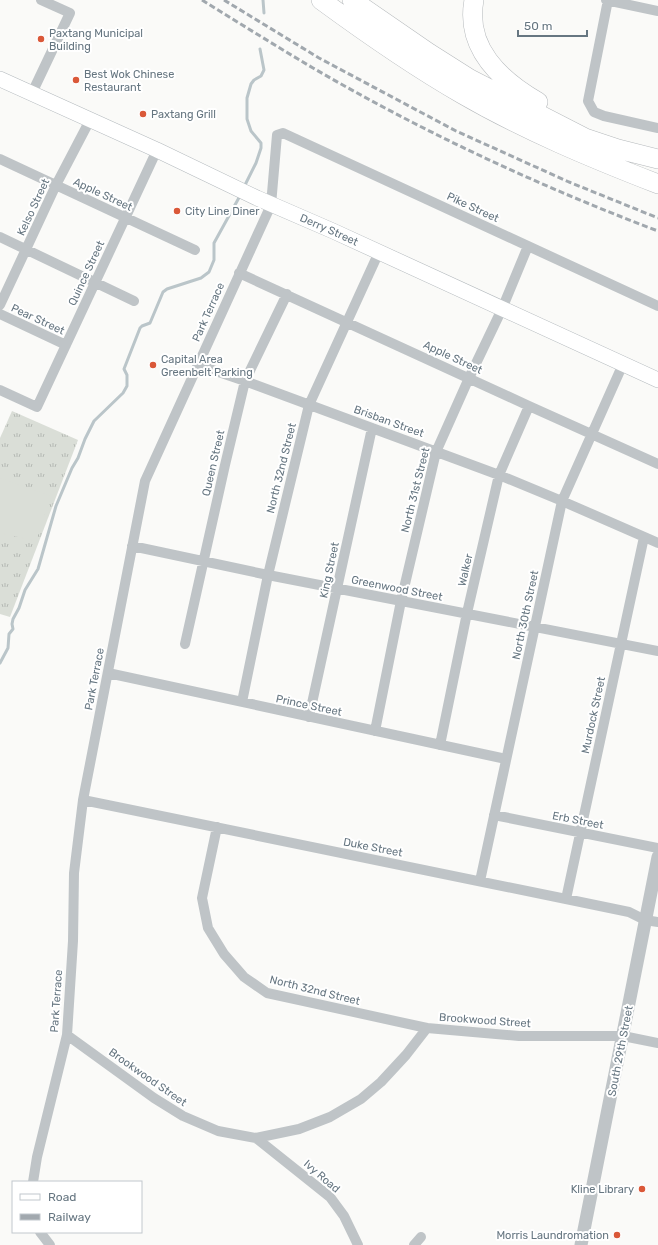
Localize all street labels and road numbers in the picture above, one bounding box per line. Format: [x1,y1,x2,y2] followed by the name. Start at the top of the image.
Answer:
[71,175,135,214] street label: Apple Street
[15,176,53,238] street label: Kelso Street
[445,190,501,225] street label: Pike Street
[298,211,361,249] street label: Derry Street
[66,238,107,308] street label: Quince Street
[190,281,227,344] street label: Park Terrace
[9,301,67,338] street label: Pear Street
[421,338,485,377] street label: Apple Street
[352,403,426,440] street label: Brisban Street
[264,421,299,515] street label: North 32nd Street
[200,428,228,497] street label: Queen Street
[399,445,433,534] street label: North 31st Street
[317,540,342,599] street label: King Street
[455,552,476,588] street label: Walker
[510,569,541,661] street label: North 30th Street
[350,573,444,604] street label: Greenwood Street
[82,647,107,711] street label: Park Terrace
[579,675,608,755] street label: Murdock Street
[275,692,344,719] street label: Prince Street
[551,809,605,832] street label: Erb Street
[342,835,404,860] street label: Duke Street
[48,969,65,1033] street label: Park Terrace
[268,973,362,1008] street label: North 32nd Street
[605,1004,636,1097] street label: South 29th Street
[439,1011,532,1030] street label: Brookwood Street
[106,1046,190,1110] street label: Brookwood Street
[301,1157,342,1196] street label: Ivy Road

